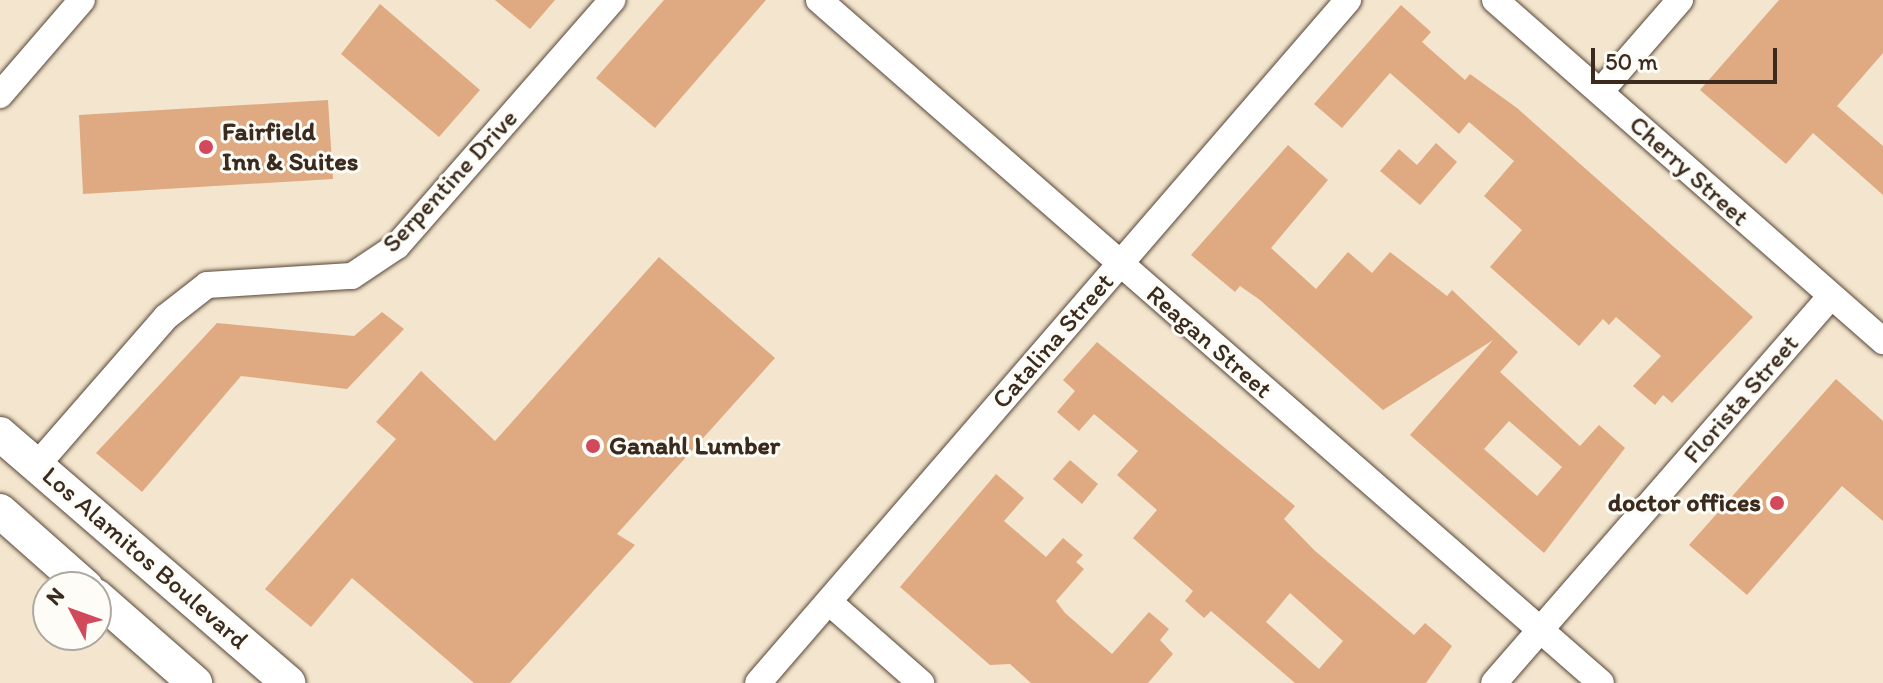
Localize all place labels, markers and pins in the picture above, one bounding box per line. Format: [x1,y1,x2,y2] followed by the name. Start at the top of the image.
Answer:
[222,116,358,178] place label: Fairfield Inn & Suites
[197,138,215,156] marker: Fairfield Inn & Suites
[609,430,780,462] place label: Ganahl Lumber
[584,437,602,455] marker: Ganahl Lumber
[1607,487,1761,519] place label: doctor offices
[1768,494,1786,512] marker: doctor offices

